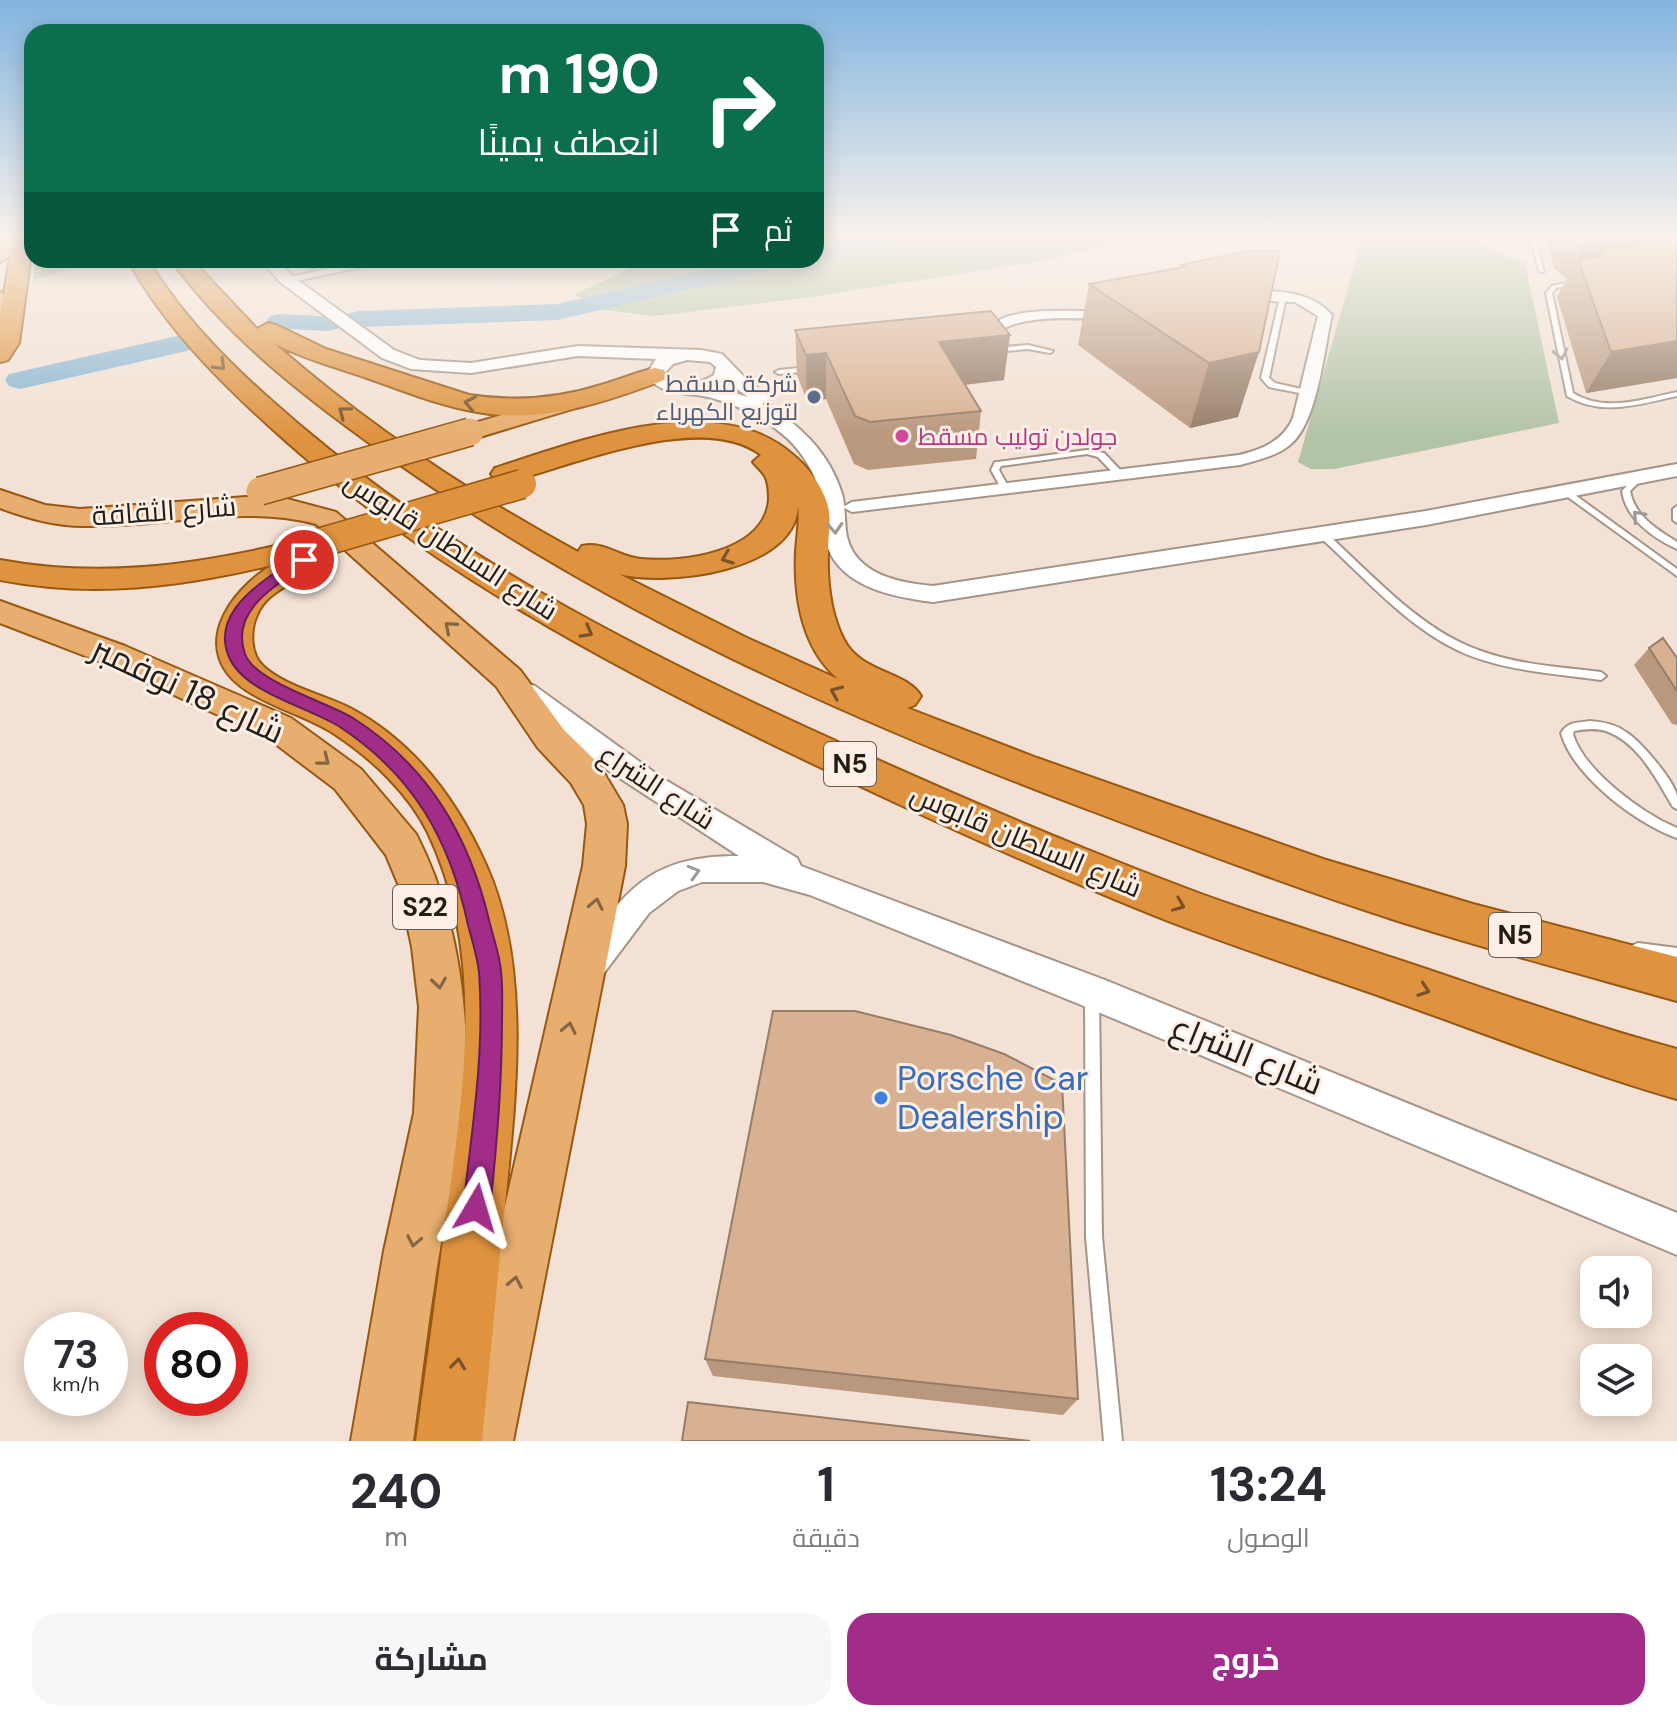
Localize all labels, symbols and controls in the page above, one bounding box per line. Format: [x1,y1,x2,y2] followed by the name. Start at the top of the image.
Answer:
[499,37,660,110] text: 190 m
[688,56,792,160] icon: right
[478,119,660,166] text: انعطف يمينًا
[704,208,748,252] icon: arrive
[764,211,792,250] text: ثم
[1552,347,1569,360] one-way arrow
[211,356,225,370] one-way arrow
[656,368,798,428] place label: شركة مسقط لتوزيع الكهرباء
[805,388,823,406] marker: شركة مسقط لتوزيع الكهرباء
[463,395,477,412] one-way arrow
[338,407,353,421] one-way arrow
[918,421,1117,452] place label: جولدن توليب مسقط
[893,427,911,445] marker: جولدن توليب مسقط
[337,463,565,629] street label: شارع السلطان قابوس
[91,488,237,534] street label: شارع الثقافة
[1634,510,1648,525] one-way arrow
[827,522,844,535] one-way arrow
[270,526,338,594] pin
[282,538,326,582] icon: arrive
[721,548,735,564] one-way arrow
[444,622,459,637] one-way arrow
[578,622,593,638] one-way arrow
[83,625,292,754] street label: شارع 18 نوفمبر
[830,686,844,702] one-way arrow
[592,736,722,838] street label: شارع الشراع
[824,742,876,786] road number: N5
[315,751,330,765] one-way arrow
[905,776,1147,906] street label: شارع السلطان قابوس
[687,865,700,882] one-way arrow
[393,885,457,929] road number: S22
[1171,895,1185,912] one-way arrow
[587,898,604,911] one-way arrow
[1489,913,1541,957] road number: N5
[430,977,447,990] one-way arrow
[1417,980,1431,996] one-way arrow
[1164,1004,1330,1106] street label: شارع الشراع
[560,1022,577,1035] one-way arrow
[897,1056,1088,1140] place label: Porsche Car Dealership
[872,1089,890,1107] marker: Porsche Car Dealership
[434,1166,518,1250] position arrow
[406,1233,423,1247] one-way arrow
[1580,1256,1652,1416] map controls
[1580,1256,1652,1328] button: sound
[506,1276,523,1290] one-way arrow
[144,1312,248,1416] speed limit sign: 80
[53,1328,99,1380] text: 73
[1580,1344,1652,1416] button: layers
[449,1357,466,1370] one-way arrow
[52,1371,100,1397] text: km/h
[817,1453,835,1516] text: 1
[1210,1453,1327,1516] text: 13:24
[350,1460,442,1523] text: 240
[385,1520,408,1554] text: m
[792,1521,860,1555] text: دقيقة
[1227,1521,1310,1555] text: الوصول
[32,1613,831,1705] button: مشاركة
[847,1613,1645,1705] button: خروج

